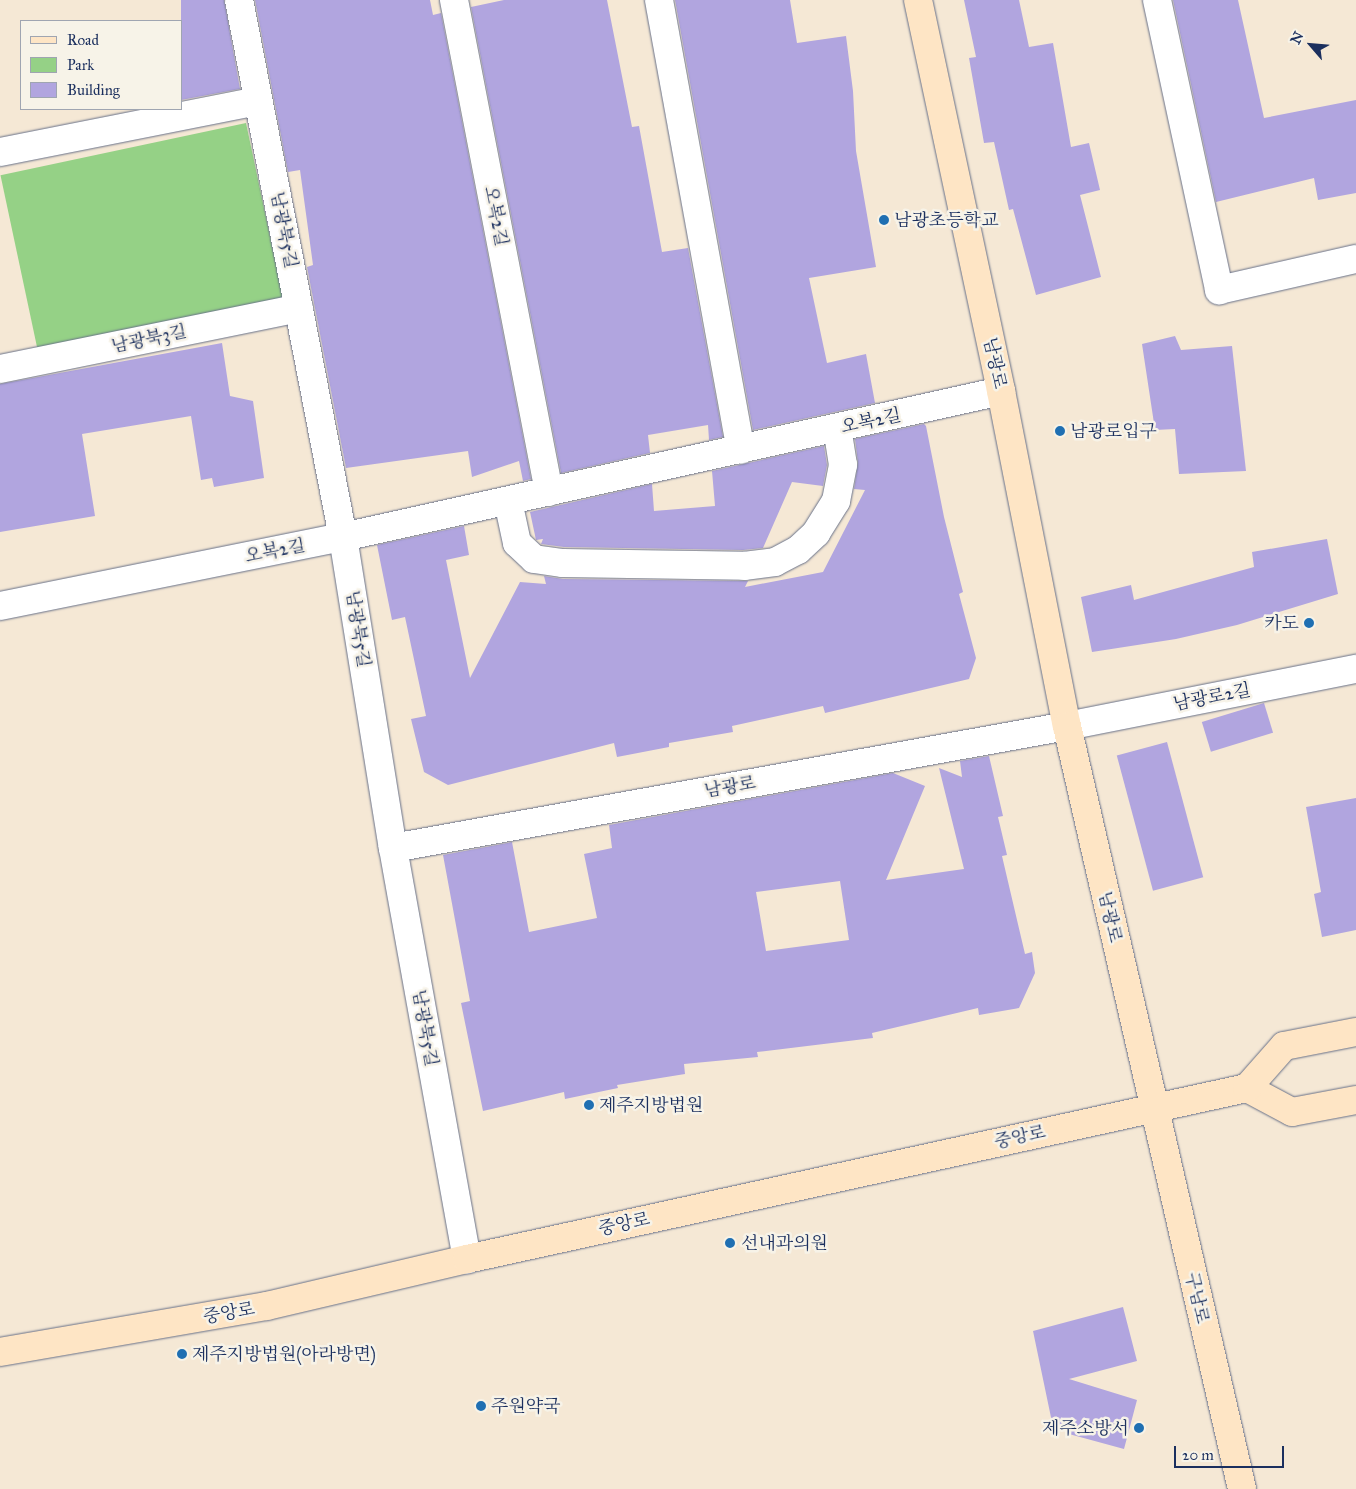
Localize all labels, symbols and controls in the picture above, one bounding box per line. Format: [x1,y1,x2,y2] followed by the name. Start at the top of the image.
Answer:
[20,20,182,110] legend
[1286,20,1336,70] north arrow
[1287,29,1307,47] text: N
[67,31,99,49] text: Road
[67,56,94,74] text: Park
[67,81,120,99] text: Building
[480,184,512,248] street label: 오복2길
[266,190,302,270] street label: 남광북5길
[894,209,998,231] place label: 남광초등학교
[878,214,890,226] marker: 남광초등학교
[109,320,189,358] street label: 남광북3길
[979,335,1011,391] street label: 남광로
[839,404,903,438] street label: 오복2길
[1070,420,1157,442] place label: 남광로입구
[1054,425,1066,437] marker: 남광로입구
[243,535,307,567] street label: 오복2길
[341,589,375,669] street label: 남광북5길
[1264,612,1299,634] place label: 카도
[1303,617,1315,629] marker: 카도
[1171,679,1253,715] street label: 남광로2길
[702,772,758,802] street label: 남광로
[1094,889,1126,945] street label: 남광로
[408,988,442,1068] street label: 남광북5길
[599,1094,703,1116] place label: 제주지방법원
[583,1099,595,1111] marker: 제주지방법원
[992,1121,1048,1153] street label: 중앙로
[596,1208,652,1240] street label: 중앙로
[741,1232,828,1254] place label: 선내과의원
[723,1236,737,1250] marker: 선내과의원
[1181,1270,1213,1326] street label: 구남로
[201,1298,257,1328] street label: 중앙로
[192,1343,376,1365] place label: 제주지방법원(아라방면)
[176,1348,188,1360] marker: 제주지방법원(아라방면)
[491,1395,561,1417] place label: 주원약국
[475,1400,487,1412] marker: 주원약국
[1042,1417,1129,1439] place label: 제주소방서
[1133,1422,1145,1434] marker: 제주소방서
[1176,1436,1286,1468] scale bar
[1182,1446,1214,1464] text: 20 m

